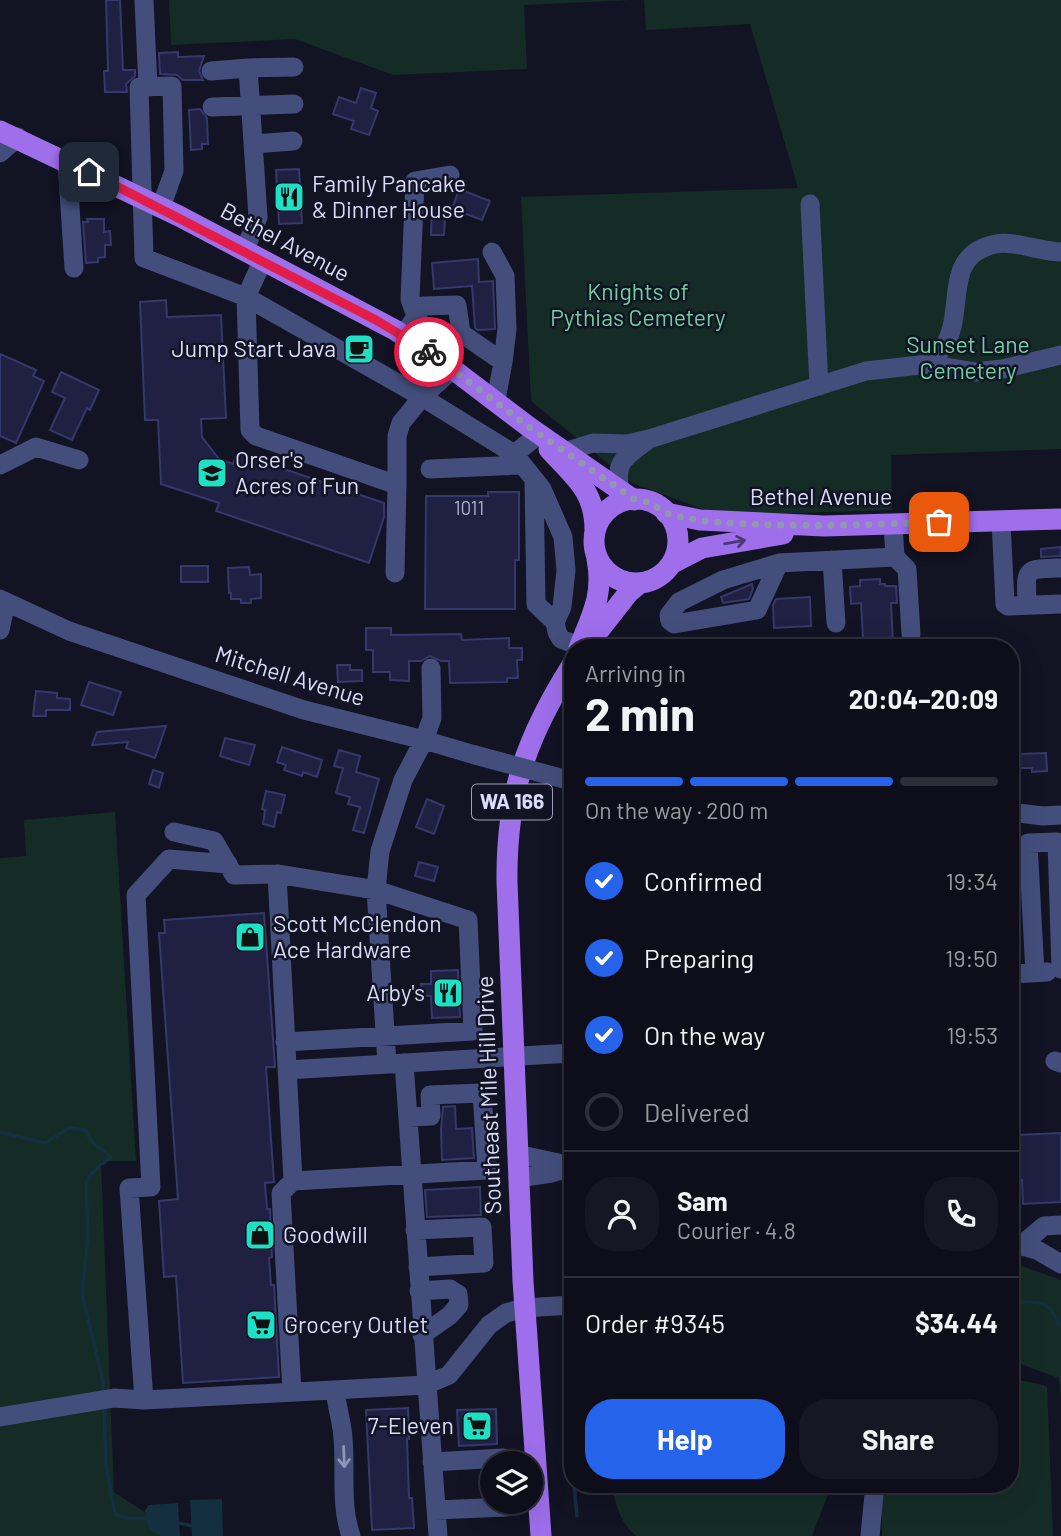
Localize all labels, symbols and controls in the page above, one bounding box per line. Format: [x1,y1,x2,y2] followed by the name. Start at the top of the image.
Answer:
[59,142,119,202] pin
[70,153,108,191] icon: home
[312,169,466,223] place label: Family Pancake & Dinner House
[272,180,306,214] restaurant icon: Family Pancake & Dinner House
[216,195,355,287] street label: Bethel Avenue
[550,277,726,331] park label: Knights of Pythias Cemetery
[394,317,464,387] courier
[906,330,1030,384] park label: Sunset Lane Cemetery
[342,332,376,366] cafe icon: Jump Start Java
[410,333,448,371] icon: bike
[172,334,336,362] place label: Jump Start Java
[235,445,359,499] place label: Orser's Acres of Fun
[195,456,229,490] school or university icon: Orser's Acres of Fun
[750,482,892,510] street label: Bethel Avenue
[909,492,969,552] pin
[454,496,484,519] house number: 1011
[920,503,958,541] icon: bag
[723,535,746,549] one-way arrow
[212,639,369,711] street label: Mitchell Avenue
[585,659,686,687] text: Arriving in
[849,683,998,714] text: 20:04–20:09
[585,685,695,740] text: 2 min
[472,784,552,820] road number: WA 166
[585,796,768,824] text: On the way · 200 m
[585,862,623,900] icon: check
[644,865,763,896] text: Confirmed
[946,867,998,895] text: 19:34
[273,909,442,963] place label: Scott McClendon Ace Hardware
[233,920,267,954] shop icon: Scott McClendon Ace Hardware
[585,939,623,977] icon: check
[644,942,754,973] text: Preparing
[945,944,998,972] text: 19:50
[470,975,506,1215] street label: Southeast Mile Hill Drive
[431,976,465,1010] restaurant icon: Arby's
[366,978,425,1006] place label: Arby's
[585,1016,623,1054] icon: check
[644,1019,765,1050] text: On the way
[947,1021,998,1049] text: 19:53
[644,1096,750,1127] text: Delivered
[585,1177,659,1251] button: person
[924,1177,998,1251] button: phone
[677,1185,728,1216] text: Sam
[677,1216,796,1244] text: Courier · 4.8
[243,1218,277,1252] shop icon: Goodwill
[283,1220,368,1248] place label: Goodwill
[585,1307,725,1338] text: Order #9345
[915,1307,998,1338] text: $34.44
[244,1308,278,1342] supermarket icon: Grocery Outlet
[284,1310,428,1338] place label: Grocery Outlet
[585,1399,785,1479] button: Help
[799,1399,998,1479] button: Share
[460,1409,494,1443] supermarket icon: 7-Eleven
[368,1411,454,1439] place label: 7-Eleven
[337,1445,350,1468] one-way arrow
[480,1451,543,1514] map controls
[480,1451,543,1514] button: layers

